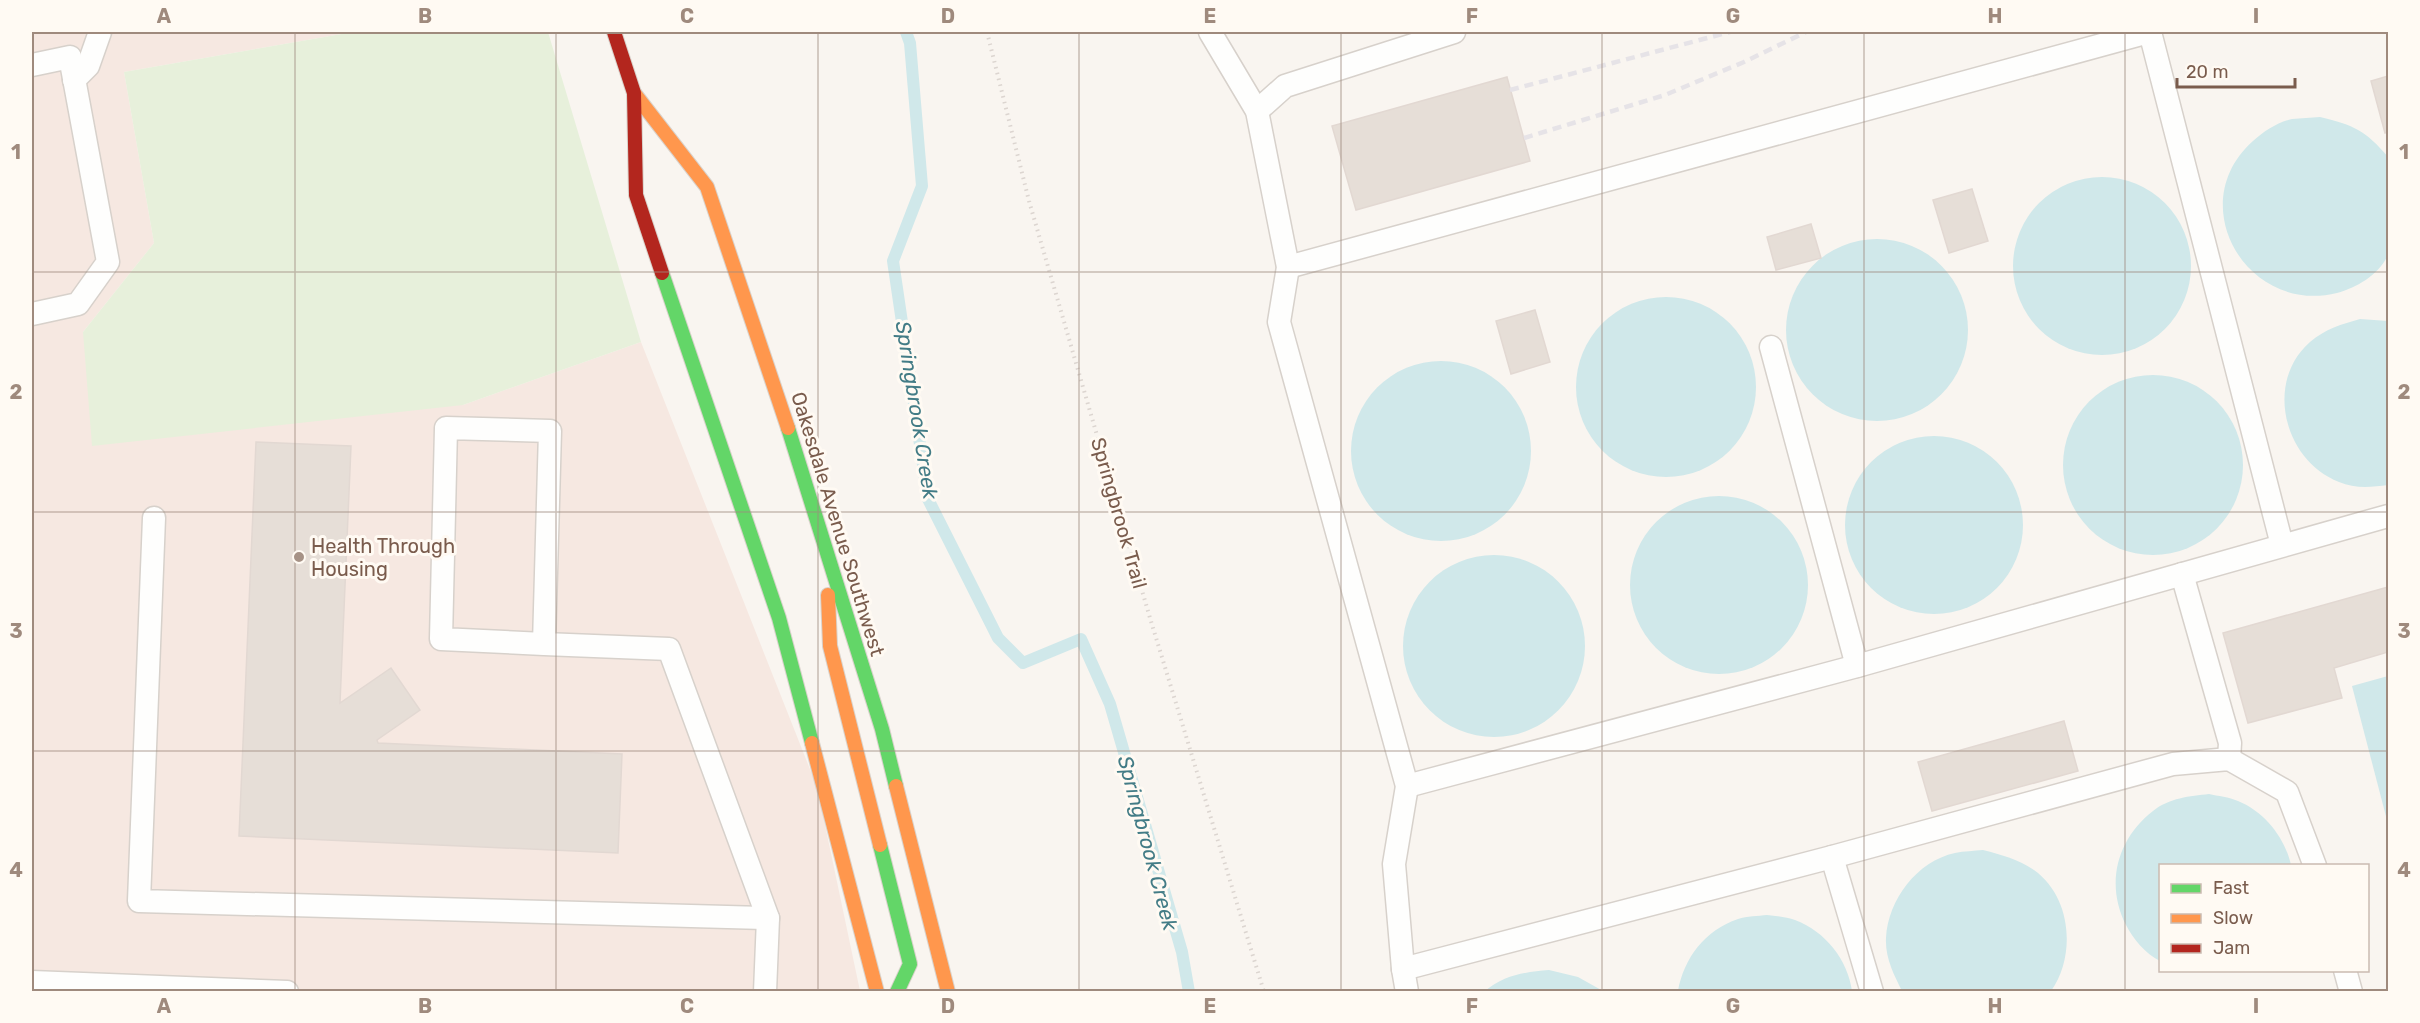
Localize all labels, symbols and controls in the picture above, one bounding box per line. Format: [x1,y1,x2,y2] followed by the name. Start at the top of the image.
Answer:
[157,4,172,28] text: A
[418,4,432,28] text: B
[680,4,694,28] text: C
[941,4,955,28] text: D
[1204,4,1216,28] text: E
[1466,4,1478,28] text: F
[1726,4,1740,28] text: G
[1988,4,2002,28] text: H
[2253,4,2259,28] text: I
[2177,51,2296,89] scale bar
[2186,61,2228,83] text: 20 m
[11,140,21,164] text: 1
[2399,140,2409,164] text: 1
[891,319,944,502] water label: Springbrook Creek
[10,380,23,404] text: 2
[2398,380,2411,404] text: 2
[786,389,890,659] street label: Oakesdale Avenue Southwest
[1086,435,1152,591] street label: Springbrook Trail
[311,534,455,581] place label: Health Through Housing
[292,550,306,564] marker: Health Through Housing
[9,619,23,643] text: 3
[2397,619,2411,643] text: 3
[1113,753,1184,934] water label: Springbrook Creek
[9,858,23,882] text: 4
[2397,858,2411,882] text: 4
[2159,864,2369,972] legend
[2213,877,2249,899] text: Fast
[2213,907,2253,929] text: Slow
[2213,937,2250,959] text: Jam
[157,994,172,1018] text: A
[418,994,432,1018] text: B
[680,994,694,1018] text: C
[941,994,955,1018] text: D
[1204,994,1216,1018] text: E
[1466,994,1478,1018] text: F
[1726,994,1740,1018] text: G
[1988,994,2002,1018] text: H
[2253,994,2259,1018] text: I

